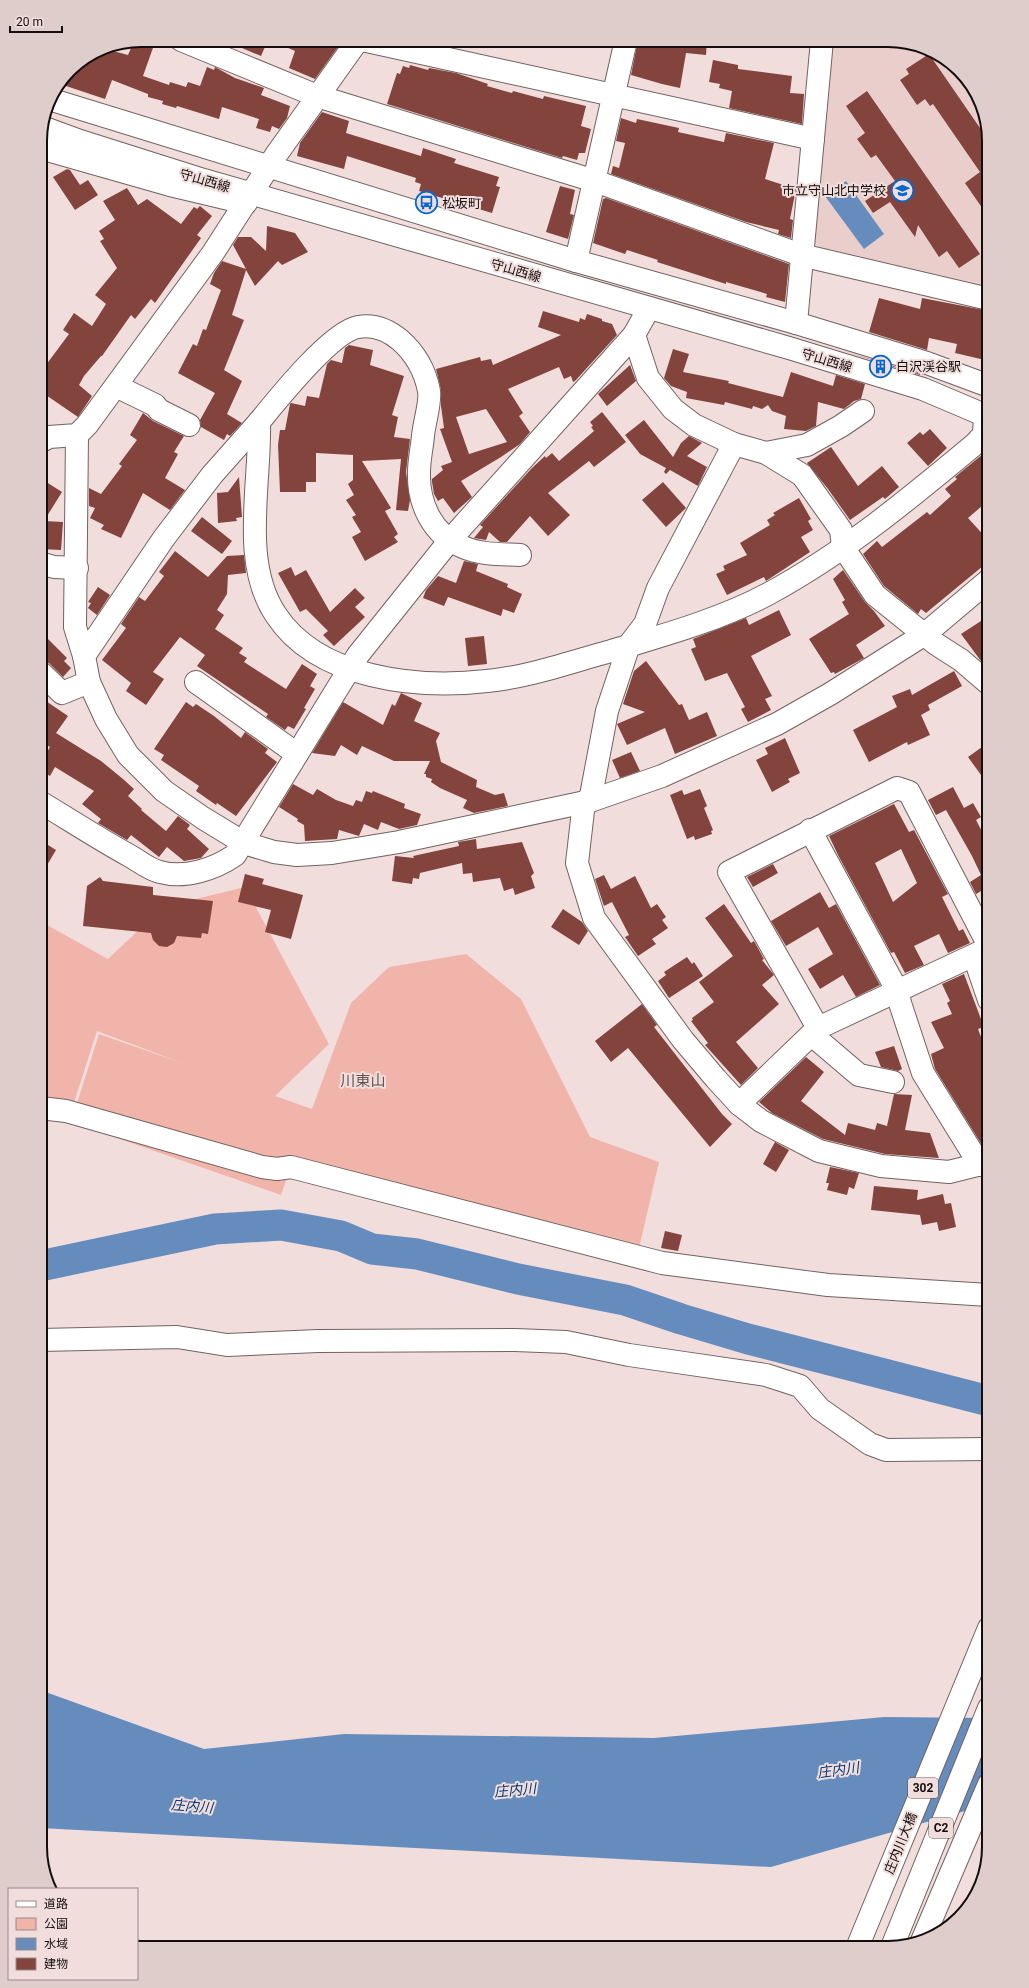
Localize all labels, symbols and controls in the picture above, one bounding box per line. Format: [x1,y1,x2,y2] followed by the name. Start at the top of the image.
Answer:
[10,8,62,34] scale bar
[16,15,43,29] text: 20 m
[178,166,232,195] street label: 守山西線
[889,177,915,203] school or university icon: 市立守山北中学校
[782,183,886,198] place label: 市立守山北中学校
[414,190,440,216] bus stop icon: 松坂町
[442,196,481,211] place label: 松坂町
[489,256,543,285] street label: 守山西線
[800,346,854,375] street label: 守山西線
[868,353,894,379] building icon: 白沢渓谷駅
[896,359,961,374] place label: 白沢渓谷駅
[340,1072,386,1090] district label: 川東山
[816,1759,862,1781] water label: 庄内川
[908,1778,938,1798] road number: 302
[493,1780,539,1800] water label: 庄内川
[170,1796,216,1816] water label: 庄内川
[881,1810,920,1876] street label: 庄内川大橋
[929,1818,953,1838] road number: C2
[8,1888,138,1980] legend
[44,1897,68,1911] text: 道路
[44,1917,68,1931] text: 公園
[44,1937,68,1951] text: 水域
[44,1957,68,1971] text: 建物

